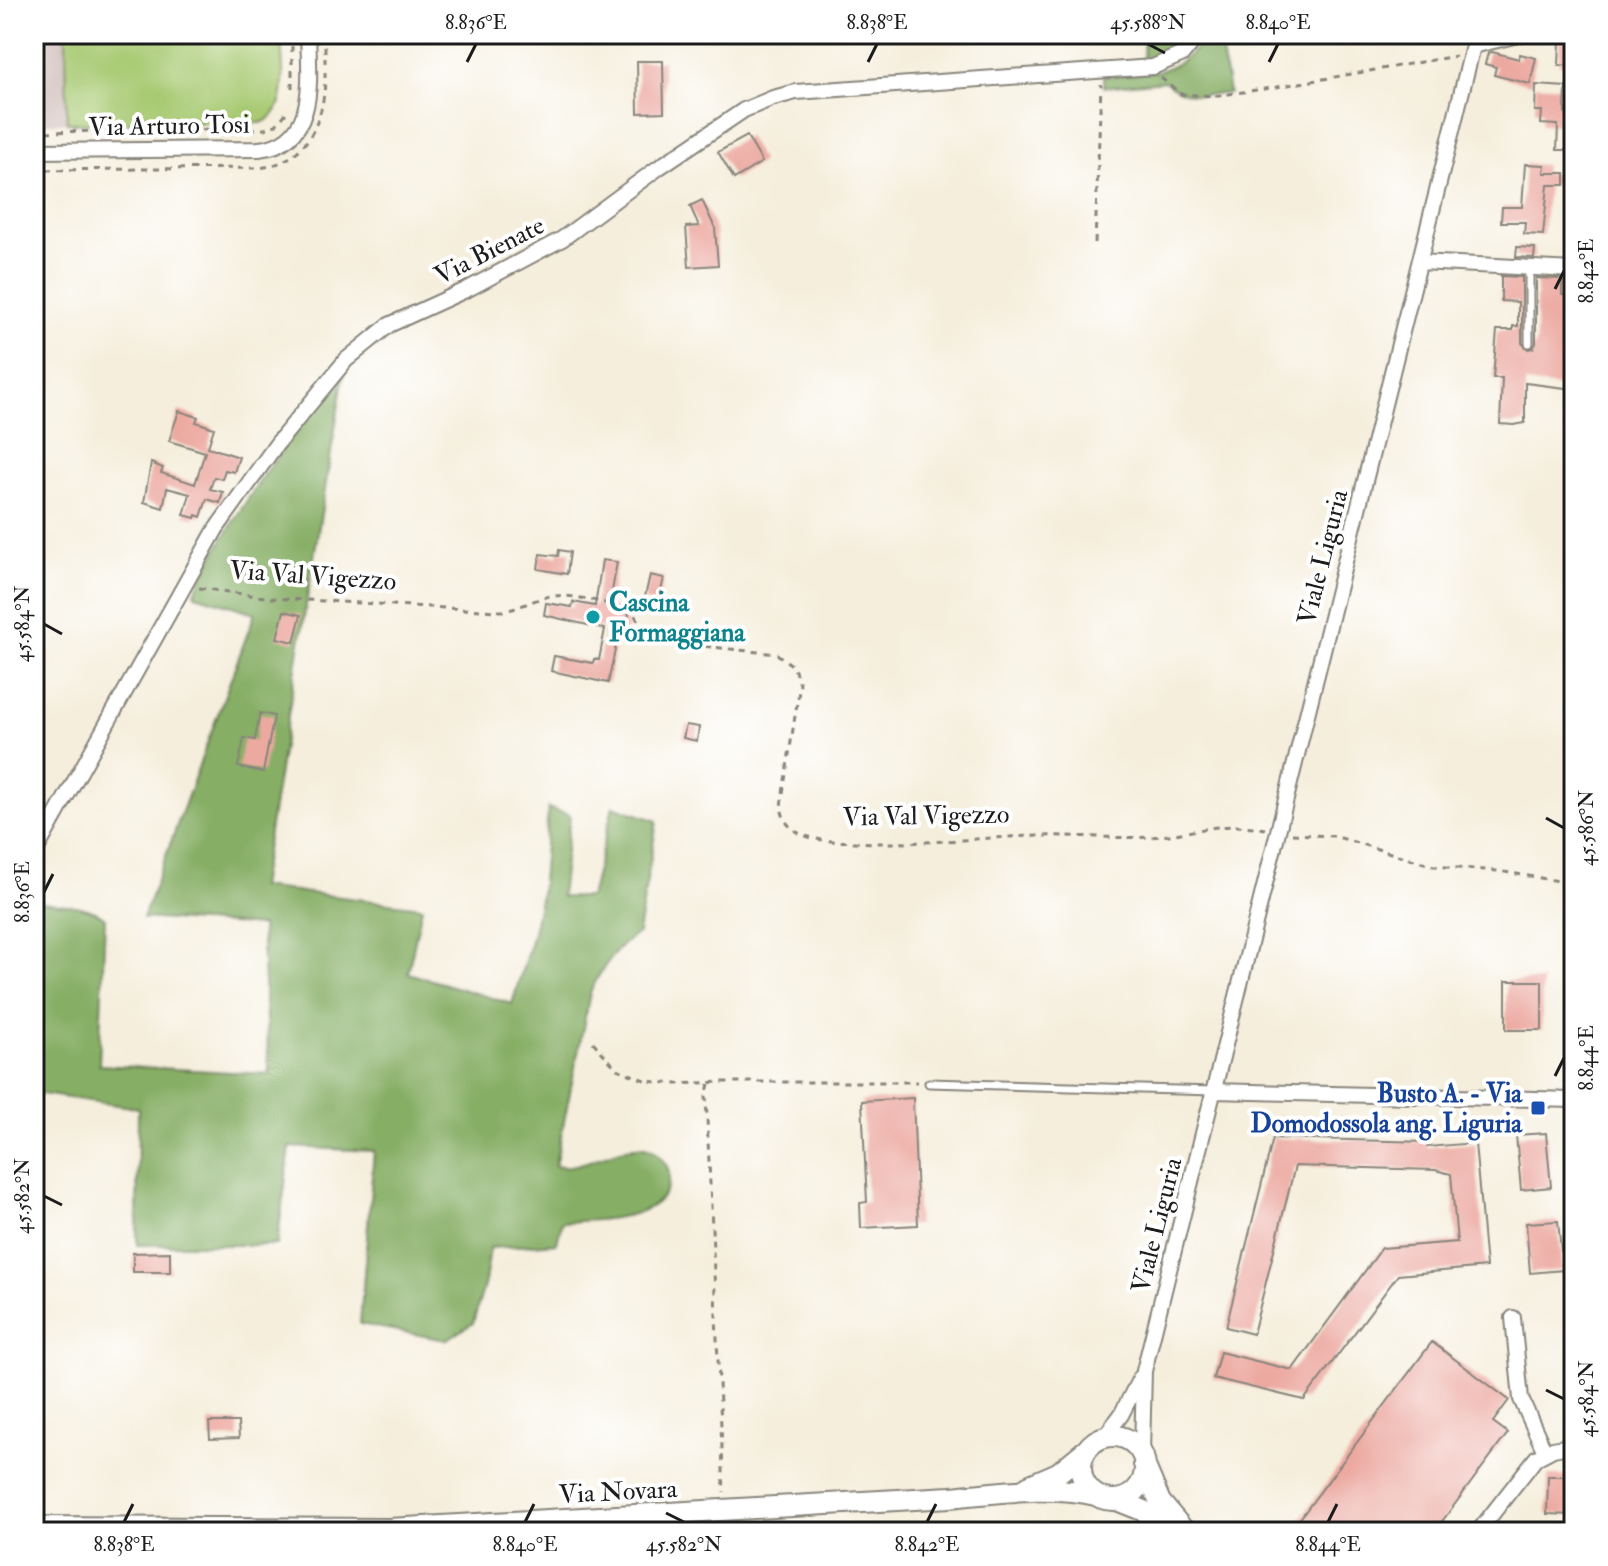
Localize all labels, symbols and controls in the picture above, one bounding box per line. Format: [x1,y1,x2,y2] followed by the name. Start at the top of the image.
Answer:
[445,10,507,35] text: 8.836°E
[846,10,908,35] text: 8.838°E
[1110,10,1186,35] text: 45.588°N
[1245,10,1311,35] text: 8.840°E
[88,109,250,143] street label: Via Arturo Tosi
[429,209,550,292] street label: Via Bienate
[1574,238,1599,304] text: 8.842°E
[1291,486,1355,628] street label: Viale Liguria
[229,554,397,598] street label: Via Val Vigezzo
[10,586,35,662] text: 45.584°N
[609,587,746,650] place label: Cascina Formaggiana
[584,608,602,626] marker: Cascina Formaggiana
[1574,790,1599,866] text: 45.586°N
[842,799,1010,833] street label: Via Val Vigezzo
[10,861,35,923] text: 8.836°E
[1574,1025,1599,1091] text: 8.844°E
[1251,1078,1523,1141] place label: Busto A. - Via Domodossola ang. Liguria
[1529,1099,1547,1117] marker: Busto A. - Via Domodossola ang. Liguria
[1125,1154,1189,1296] street label: Viale Liguria
[10,1158,35,1234] text: 45.582°N
[1574,1361,1599,1437] text: 45.584°N
[558,1473,678,1511] street label: Via Novara
[93,1532,155,1557] text: 8.838°E
[492,1532,558,1557] text: 8.840°E
[646,1532,722,1557] text: 45.582°N
[894,1532,960,1557] text: 8.842°E
[1295,1532,1361,1557] text: 8.844°E

